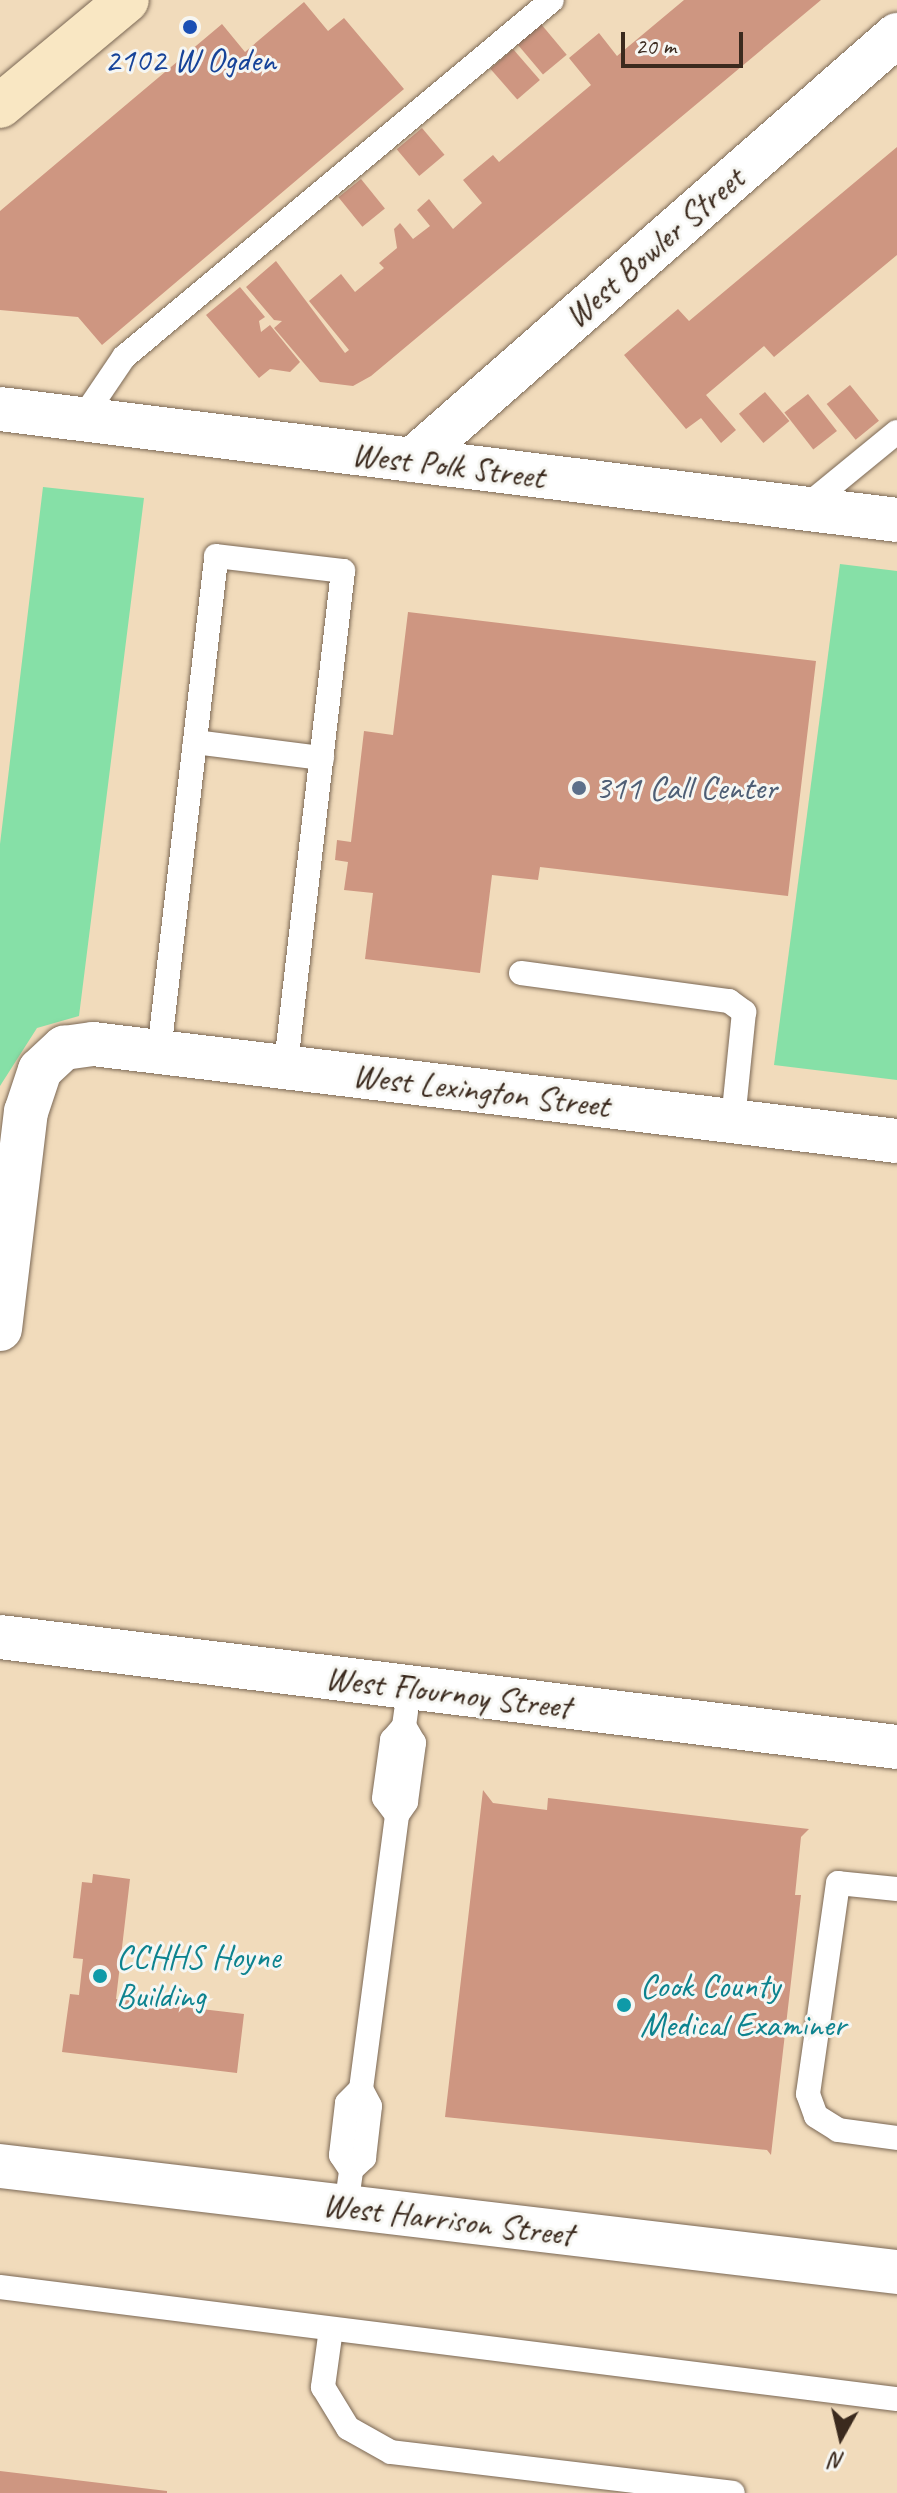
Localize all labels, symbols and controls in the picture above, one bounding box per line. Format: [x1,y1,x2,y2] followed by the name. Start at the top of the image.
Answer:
[625,16,747,66] scale bar
[181,18,199,36] marker: 2102 W Ogden
[635,31,676,61] text: 20 m
[104,40,276,80] place label: 2102 W Ogden
[556,158,752,336] street label: West Bowler Street
[349,433,547,497] street label: West Polk Street
[595,768,777,808] place label: 311 Call Center
[570,779,588,797] marker: 311 Call Center
[350,1054,612,1126] street label: West Lexington Street
[323,1657,573,1727] street label: West Flournoy Street
[116,1936,280,2016] place label: CCHHS Hoyne Building
[640,1965,846,2044] place label: Cook County Medical Examiner
[91,1967,109,1985] marker: CCHHS Hoyne Building
[615,1996,633,2014] marker: Cook County Medical Examiner
[320,2183,576,2255] street label: West Harrison Street
[801,2397,881,2477] north arrow
[829,2446,846,2476] text: N

